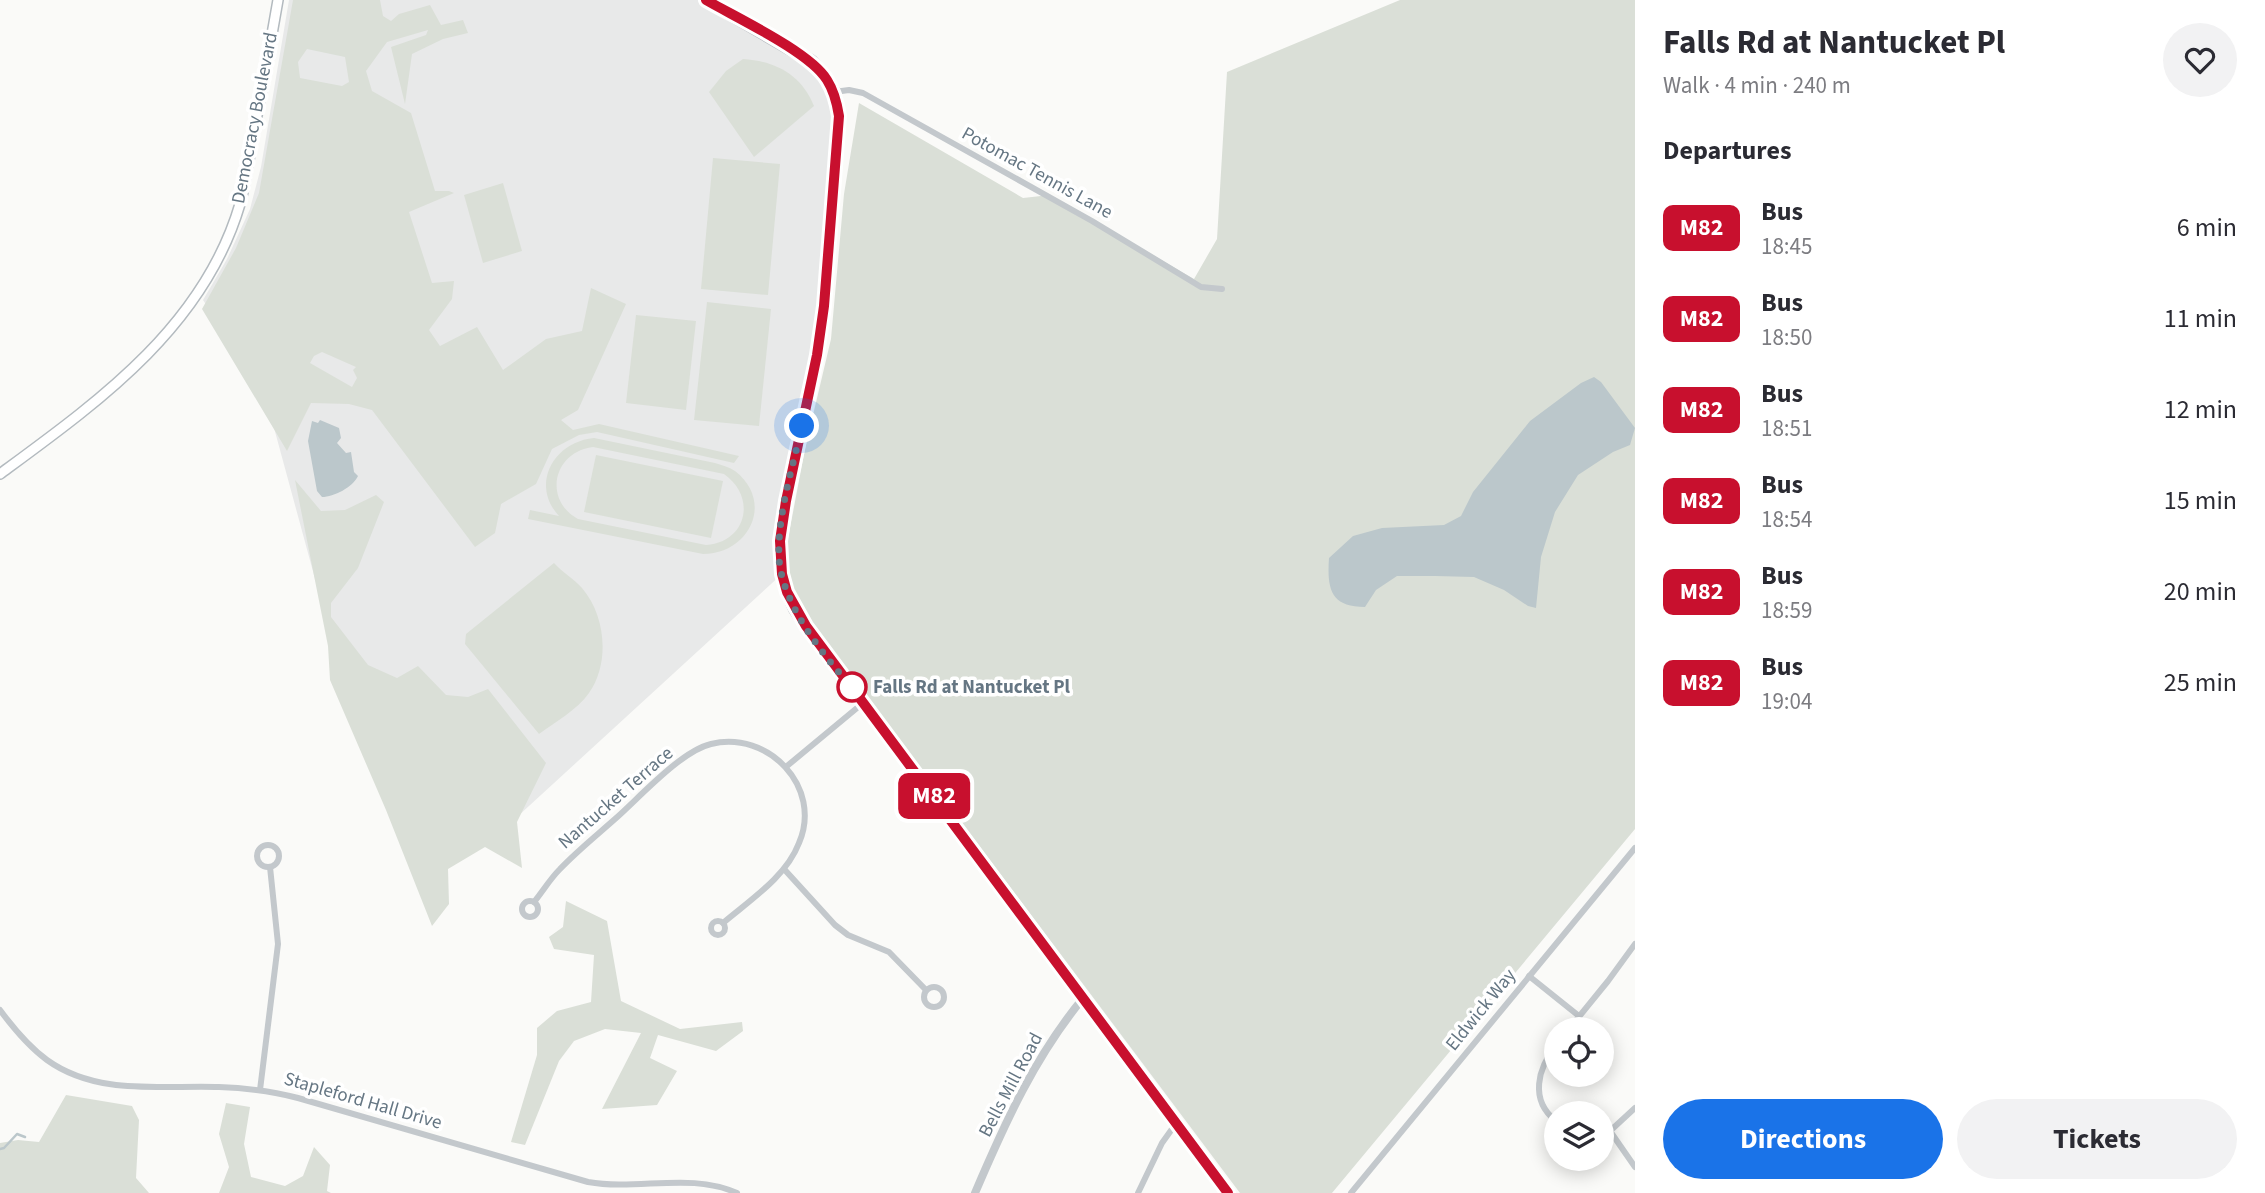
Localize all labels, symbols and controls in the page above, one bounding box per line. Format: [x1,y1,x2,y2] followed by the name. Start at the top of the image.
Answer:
[1663,19,2005,66] text: Falls Rd at Nantucket Pl
[2163,23,2237,97] button: heart
[225,30,285,206] street label: Democracy Boulevard
[1663,69,1851,102] text: Walk · 4 min · 240 m
[957,120,1117,226] street label: Potomac Tennis Lane
[1663,132,1791,169] text: Departures
[1761,193,1803,230] text: Bus
[2177,209,2237,246] text: 6 min
[1680,210,1723,245] text: M82
[1761,230,1812,263] text: 18:45
[1761,284,1803,321] text: Bus
[2164,300,2237,337] text: 11 min
[1680,301,1723,336] text: M82
[1761,321,1812,354] text: 18:50
[1761,375,1803,412] text: Bus
[2164,391,2237,428] text: 12 min
[1680,392,1723,427] text: M82
[784,408,819,443] your location
[1761,412,1812,445] text: 18:51
[1761,466,1803,503] text: Bus
[2164,482,2237,519] text: 15 min
[1680,483,1723,518] text: M82
[1761,503,1812,536] text: 18:54
[1761,557,1803,594] text: Bus
[2164,573,2237,610] text: 20 min
[1680,574,1723,609] text: M82
[1761,594,1812,627] text: 18:59
[1761,648,1803,685] text: Bus
[2164,664,2237,701] text: 25 min
[1680,665,1723,700] text: M82
[837,672,867,702] marker: Falls Rd at Nantucket Pl
[873,674,1071,701] place label: Falls Rd at Nantucket Pl
[1761,685,1812,718] text: 19:04
[553,740,679,856] street label: Nantucket Terrace
[894,773,974,819] line badge: M82
[912,778,956,813] text: M82
[1439,963,1523,1057] street label: Eldwick Way
[1544,1017,1614,1171] map controls
[1544,1017,1614,1087] button: locate
[972,1028,1050,1142] street label: Bells Mill Road
[281,1066,445,1136] street label: Stapleford Hall Drive
[1663,1099,1943,1179] button: Directions
[1957,1099,2237,1179] button: Tickets
[1544,1101,1614,1171] button: layers

